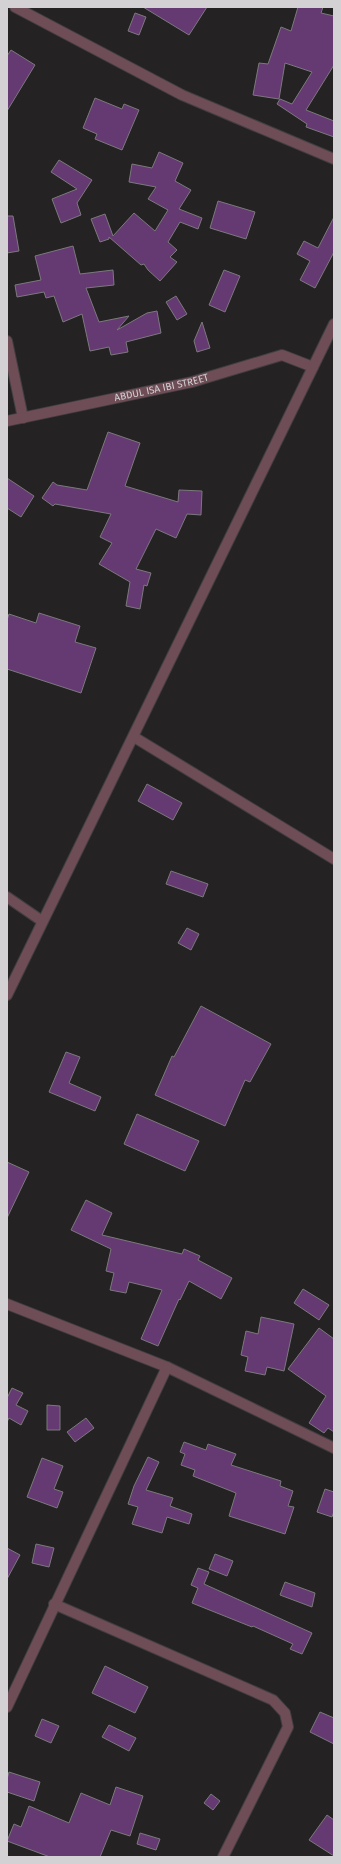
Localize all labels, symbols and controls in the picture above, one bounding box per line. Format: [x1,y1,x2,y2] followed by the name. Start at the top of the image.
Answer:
[113,371,211,404] street label: ABDUL ISA IBI STREET

